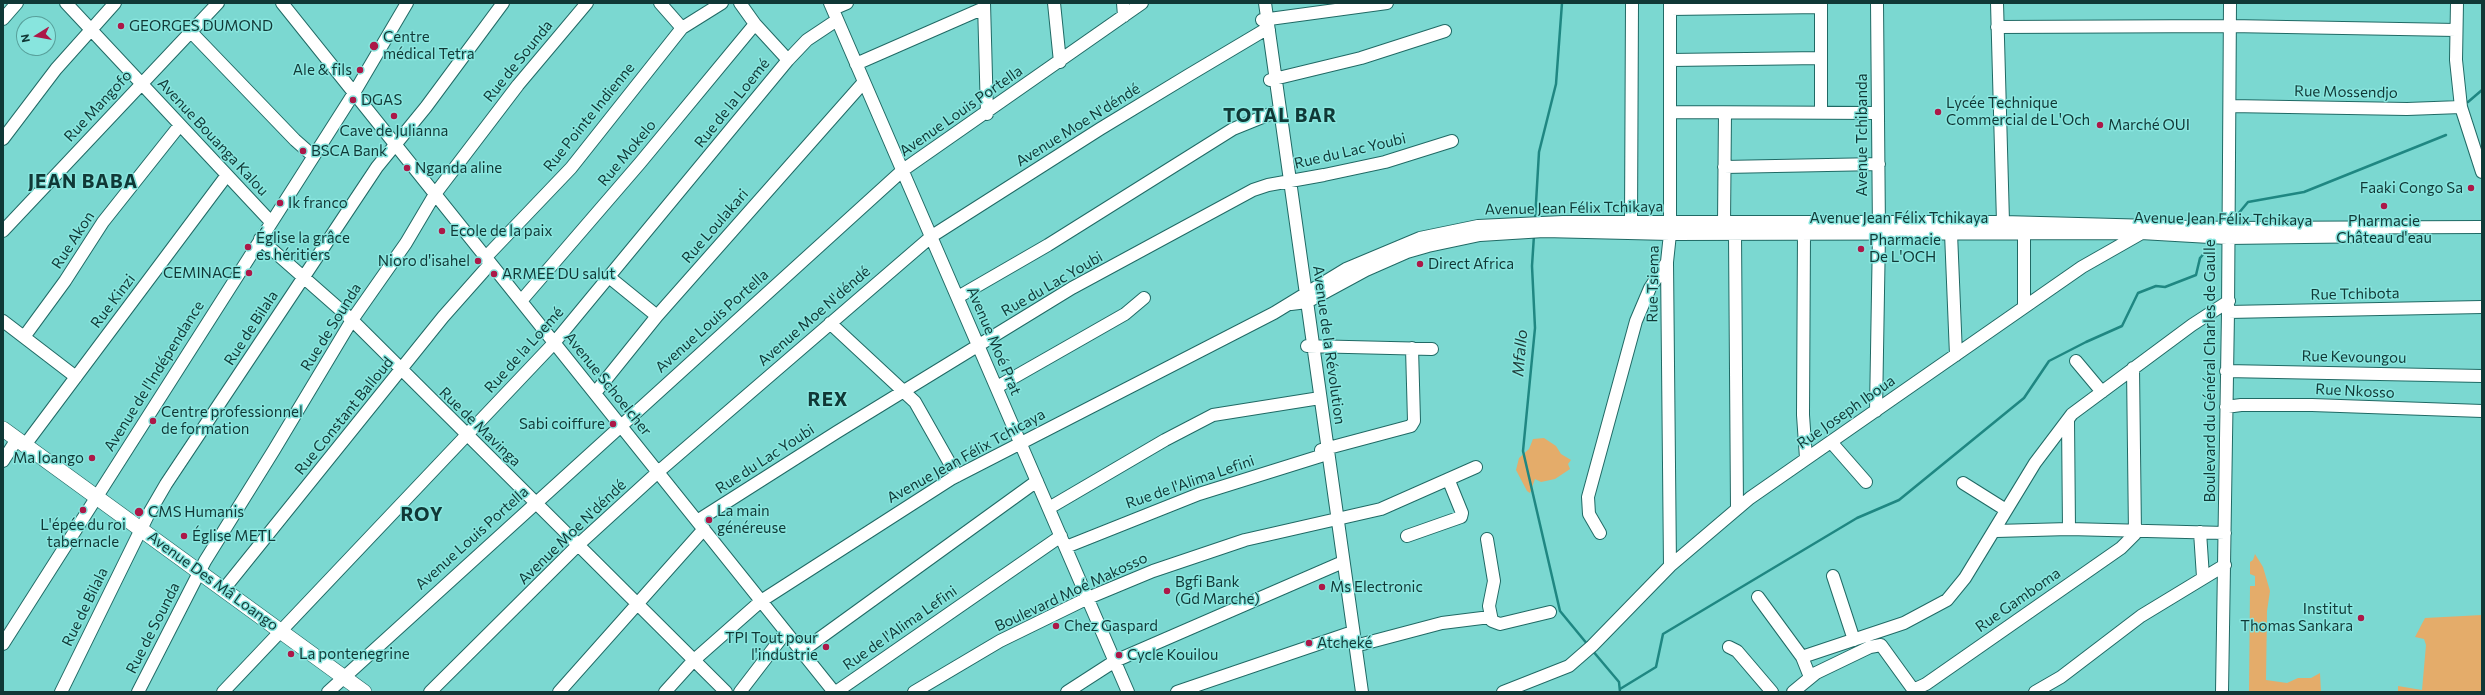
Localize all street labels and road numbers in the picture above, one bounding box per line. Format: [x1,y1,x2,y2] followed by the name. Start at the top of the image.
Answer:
[480,17,556,105] street label: Rue de Sounda
[691,55,773,151] street label: Rue de la Loemé
[540,59,638,175] street label: Rue Pointe Indienne
[896,62,1026,160] street label: Avenue Louis Portella
[60,67,136,145] street label: Rue Mangofo
[1853,73,1871,197] street label: Avenue Tchibanda
[154,74,272,200] street label: Avenue Bouanga Kalou
[1013,79,1143,171] street label: Avenue Moe N'déndé
[2294,82,2398,102] street label: Rue Mossendjo
[594,116,660,190] street label: Rue Mokelo
[1292,129,1408,173] street label: Rue du Lac Youbi
[678,185,752,267] street label: Rue Loulakari
[1484,197,1664,219] street label: Avenue Jean Félix Tchikaya
[48,208,98,272] street label: Rue Akon
[2133,208,2313,230] street label: Avenue Jean Félix Tchikaya
[1810,209,1988,227] street label: Avenue Jean Félix Tchikaya
[2201,239,2219,503] street label: Boulevard du Général Charles de Gaulle
[1643,245,1663,323] street label: Rue Tsiema
[998,248,1106,320] street label: Rue du Lac Youbi
[754,262,874,370] street label: Avenue Moe N'déndé
[1309,264,1349,426] street label: Avenue de la Révolution
[652,266,772,376] street label: Avenue Louis Portella
[87,270,139,332] street label: Rue Kinzi
[297,280,365,374] street label: Rue de Sounda
[963,284,1025,398] street label: Avenue Moé Prat
[2310,284,2400,304] street label: Rue Tchibota
[220,287,282,369] street label: Rue de Bilala
[100,297,208,455] street label: Avenue de l'Indépendance
[481,303,567,397] street label: Rue de la Loemé
[561,328,655,440] street label: Avenue Schoelcher
[2301,347,2407,367] street label: Rue Kevoungou
[291,353,397,479] street label: Rue Constant Balloud
[1793,371,1899,453] street label: Rue Joseph Iboua
[2315,380,2395,402] street label: Rue Nkosso
[435,384,525,470] street label: Rue de Mavinga
[884,405,1048,507] street label: Avenue Jean Félix Tchicaya
[712,420,818,498] street label: Rue du Lac Youbi
[1123,452,1257,512] street label: Rue de l'Alima Lefini
[514,476,630,588] street label: Avenue Moe N'déndé
[412,483,532,593] street label: Avenue Louis Portella
[144,527,282,635] street label: Avenue Des Mâ Loango
[992,549,1150,635] street label: Boulevard Moé Makosso
[1972,564,2064,636] street label: Rue Gamboma
[58,565,112,649] street label: Rue de Bilala
[122,579,184,677] street label: Rue de Sounda
[840,582,960,674] street label: Rue de l'Alima Lefini

